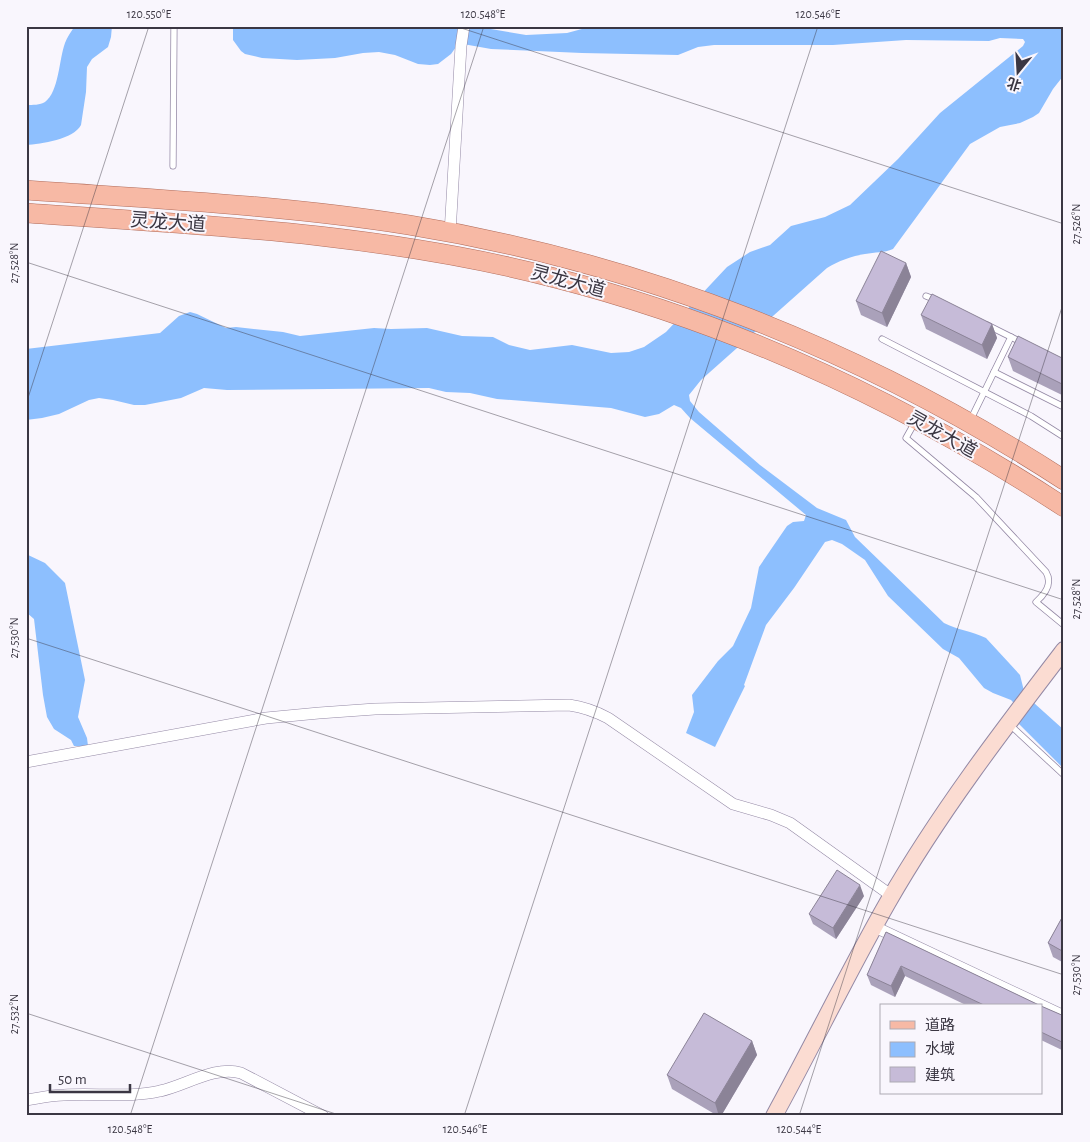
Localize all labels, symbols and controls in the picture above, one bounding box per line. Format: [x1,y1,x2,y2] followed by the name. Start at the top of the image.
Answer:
[127,8,171,20] text: 120.550°E
[461,8,505,20] text: 120.548°E
[796,8,840,20] text: 120.546°E
[992,48,1042,98] north arrow
[1005,75,1023,93] text: 北
[1070,203,1082,245] text: 27.526°N
[129,210,207,235] street label: 灵龙大道
[8,242,20,284] text: 27.528°N
[529,262,607,301] street label: 灵龙大道
[904,407,980,462] street label: 灵龙大道
[1070,578,1082,620] text: 27.528°N
[8,617,20,659] text: 27.530°N
[1070,954,1082,996] text: 27.530°N
[8,994,20,1034] text: 27.532°N
[880,1004,1042,1094] legend
[925,1017,955,1033] text: 道路
[925,1041,955,1057] text: 水域
[50,1062,130,1094] scale bar
[925,1067,955,1083] text: 建筑
[58,1072,87,1087] text: 50 m
[108,1123,152,1135] text: 120.548°E
[443,1123,487,1135] text: 120.546°E
[777,1123,821,1135] text: 120.544°E

